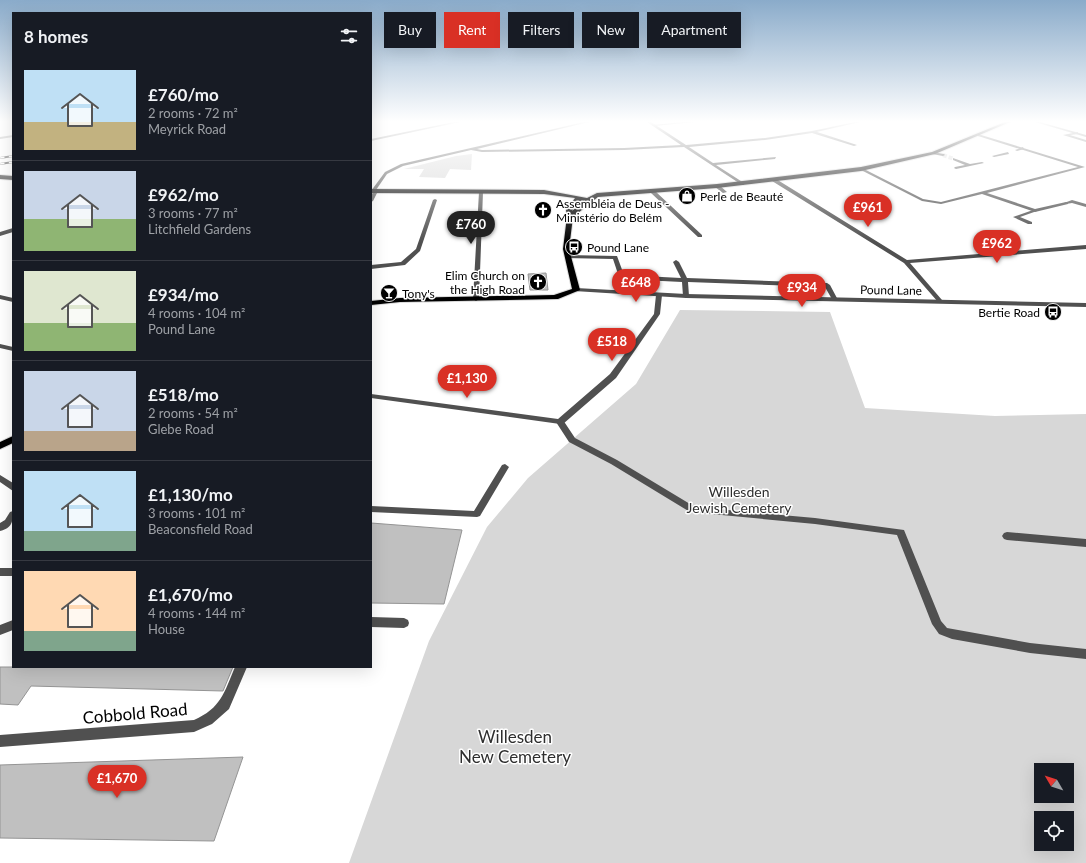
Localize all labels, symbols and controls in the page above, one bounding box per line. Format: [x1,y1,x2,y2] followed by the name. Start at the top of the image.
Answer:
[384,12,436,48] chip: Buy
[444,12,500,48] chip: Rent
[508,12,574,48] chip: Filters
[582,12,639,48] chip: New
[647,12,741,48] chip: Apartment
[338,25,360,47] icon: filters
[24,26,88,47] text: 8 homes
[148,84,219,105] text: £760/mo
[56,86,104,134] icon: home
[148,105,238,121] text: 2 rooms · 72 m²
[148,121,226,137] text: Meyrick Road
[148,184,219,205] text: £962/mo
[677,186,697,206] shop icon: Perle de Beauté
[56,187,104,235] icon: home
[700,189,783,204] place label: Perle de Beauté
[844,194,892,228] pin: £961
[556,196,669,225] place label: Assembléia de Deus - Ministério do Belém
[853,199,883,215] text: £961
[533,200,553,220] church icon: Assembléia de Deus - Ministério do Belém
[148,205,238,221] text: 3 rooms · 77 m²
[447,211,495,245] pin: £760
[456,216,486,232] text: £760
[148,221,251,237] text: Litchfield Gardens
[973,230,1021,264] pin: £962
[982,235,1012,251] text: £962
[564,237,584,257] bus stop icon: Pound Lane
[587,240,649,255] place label: Pound Lane
[445,268,525,297] place label: Elim Church on the High Road
[612,269,660,303] pin: £648
[528,272,548,292] church icon: Elim Church on the High Road
[621,274,651,290] text: £648
[778,274,826,308] pin: £934
[787,279,817,295] text: £934
[860,282,922,298] street label: Pound Lane
[379,283,399,303] bar icon: Tony's
[148,284,219,305] text: £934/mo
[402,286,435,301] place label: Tony's
[56,287,104,335] icon: home
[1043,302,1063,322] bus stop icon: Bertie Road
[148,305,245,321] text: 4 rooms · 104 m²
[978,305,1040,320] place label: Bertie Road
[148,321,215,337] text: Pound Lane
[588,328,636,362] pin: £518
[597,333,627,349] text: £518
[434,365,500,399] pin: £1,130
[447,370,487,386] text: £1,130
[148,384,219,405] text: £518/mo
[56,387,104,435] icon: home
[148,405,238,421] text: 2 rooms · 54 m²
[148,421,214,437] text: Glebe Road
[687,483,792,516] park label: Willesden Jewish Cemetery
[148,484,233,505] text: £1,130/mo
[56,487,104,535] icon: home
[148,505,245,521] text: 3 rooms · 101 m²
[148,521,253,537] text: Beaconsfield Road
[148,584,233,605] text: £1,670/mo
[56,587,104,635] icon: home
[148,605,245,621] text: 4 rooms · 144 m²
[148,621,185,637] text: House
[82,698,188,728] street label: Cobbold Road
[459,726,571,767] park label: Willesden New Cemetery
[1034,763,1074,803] north arrow
[1034,763,1074,851] map controls
[84,765,150,799] pin: £1,670
[97,770,137,786] text: £1,670
[1034,811,1074,851] button: locate

